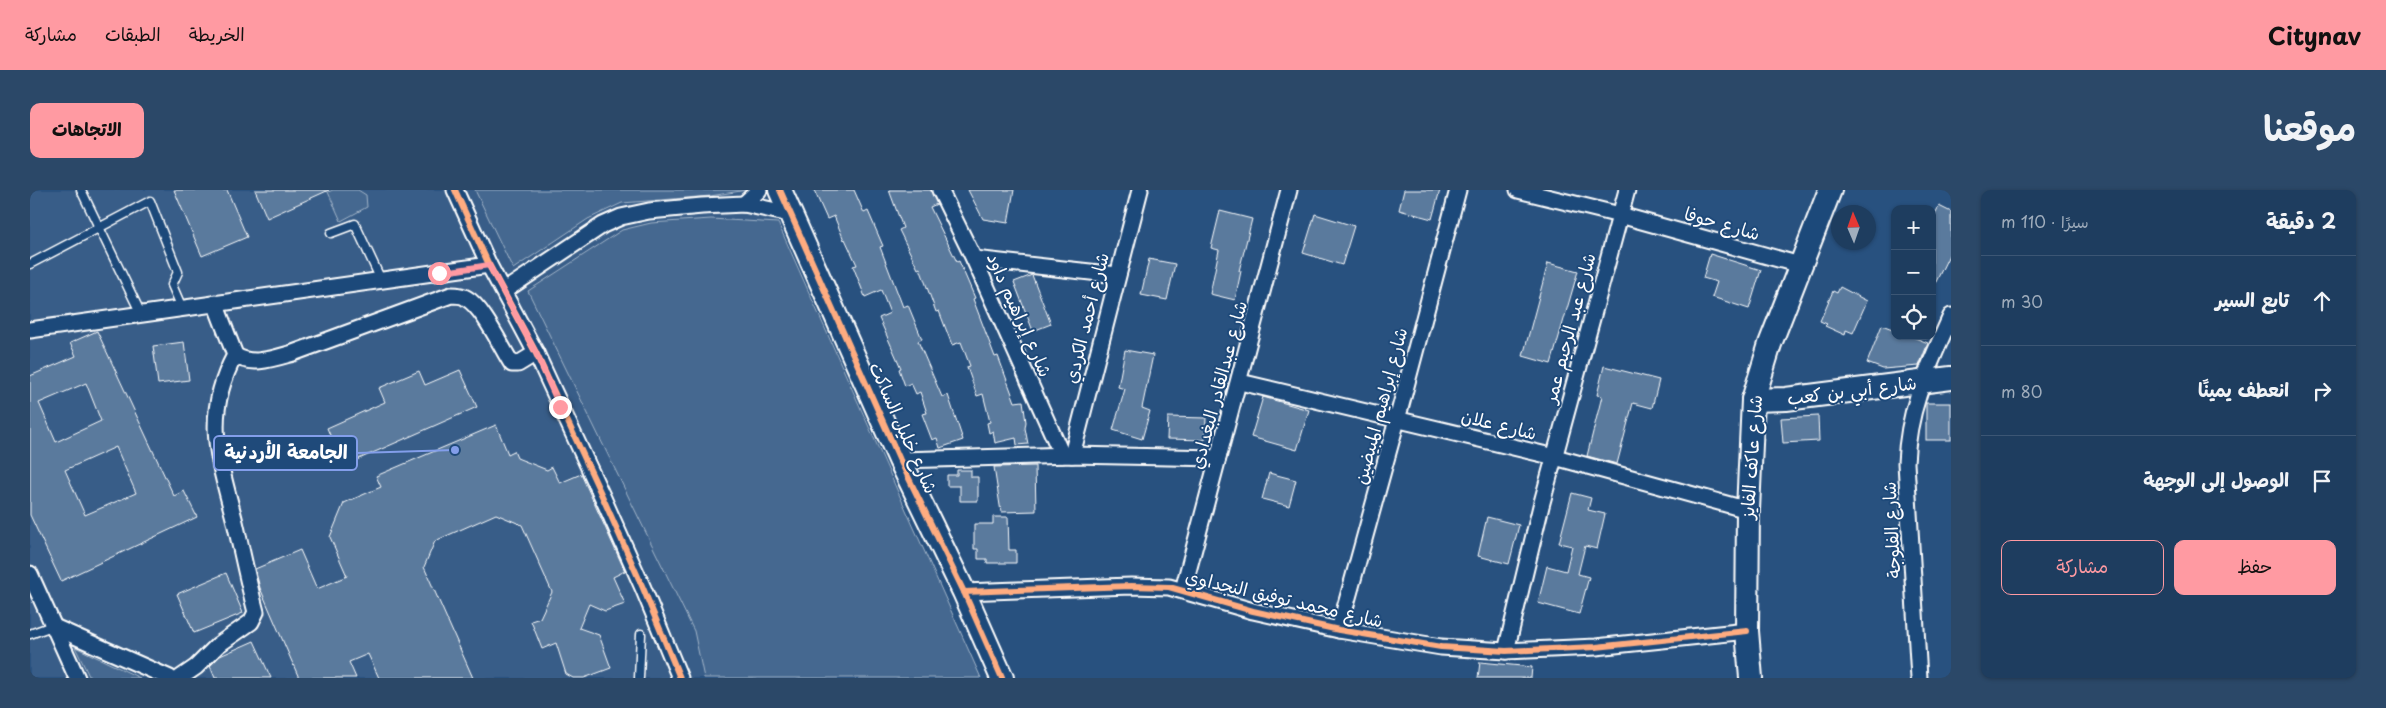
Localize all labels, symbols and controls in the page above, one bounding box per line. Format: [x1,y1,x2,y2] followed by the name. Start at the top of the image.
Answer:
[2268,17,2361,53] text: Citynav
[25,20,77,47] text: مشاركة
[105,20,161,47] text: الطبقات
[189,20,245,47] text: الخريطة
[2263,100,2356,153] text: موقعنا
[30,103,144,158] button: الاتجاهات
[1681,199,1763,246] street label: شارع حوفا
[2266,204,2336,236] text: 2 دقيقة
[1831,205,1876,250] north arrow
[1891,205,1936,340] map controls
[1891,205,1936,250] button: +
[2001,209,2089,233] text: سيرًا · 110 m
[979,248,1060,382] street label: شارع إبراهيم داود
[1056,249,1116,386] street label: شارع أحمد الكردي
[1535,250,1604,408] street label: شارع عبد الرحيم عمر
[1891,250,1936,295] button: −
[428,262,451,285] route start
[2215,285,2289,313] text: تابع السير
[2308,287,2336,315] icon: ahead
[2001,289,2043,313] text: 30 m
[1891,295,1936,340] button: locate
[1182,297,1254,472] street label: شارع عبدالقادر البغدادي
[1346,324,1415,488] street label: شارع إبراهيم المبيضين
[863,357,945,497] street label: شارع خليل الساكت
[1786,368,1919,415] street label: شارع أبي بن كعب
[2198,375,2289,403] text: انعطف يمينًا
[2308,377,2336,405] icon: right
[2001,379,2042,403] text: 80 m
[1733,394,1768,522] street label: شارع عاكف الفايز
[549,396,572,419] route end
[1459,401,1540,446] street label: شارع علان
[214,436,357,470] callout: الجامعة الأردنية
[224,437,348,465] text: الجامعة الأردنية
[2143,465,2289,493] text: الوصول إلى الوجهة
[2308,467,2336,495] icon: arrive
[1874,481,1907,579] street label: شارع الفلوجة
[2001,540,2164,595] button: مشاركة
[2174,540,2336,595] button: حفظ
[1183,562,1386,634] street label: شارع محمد توفيق النجداوي

